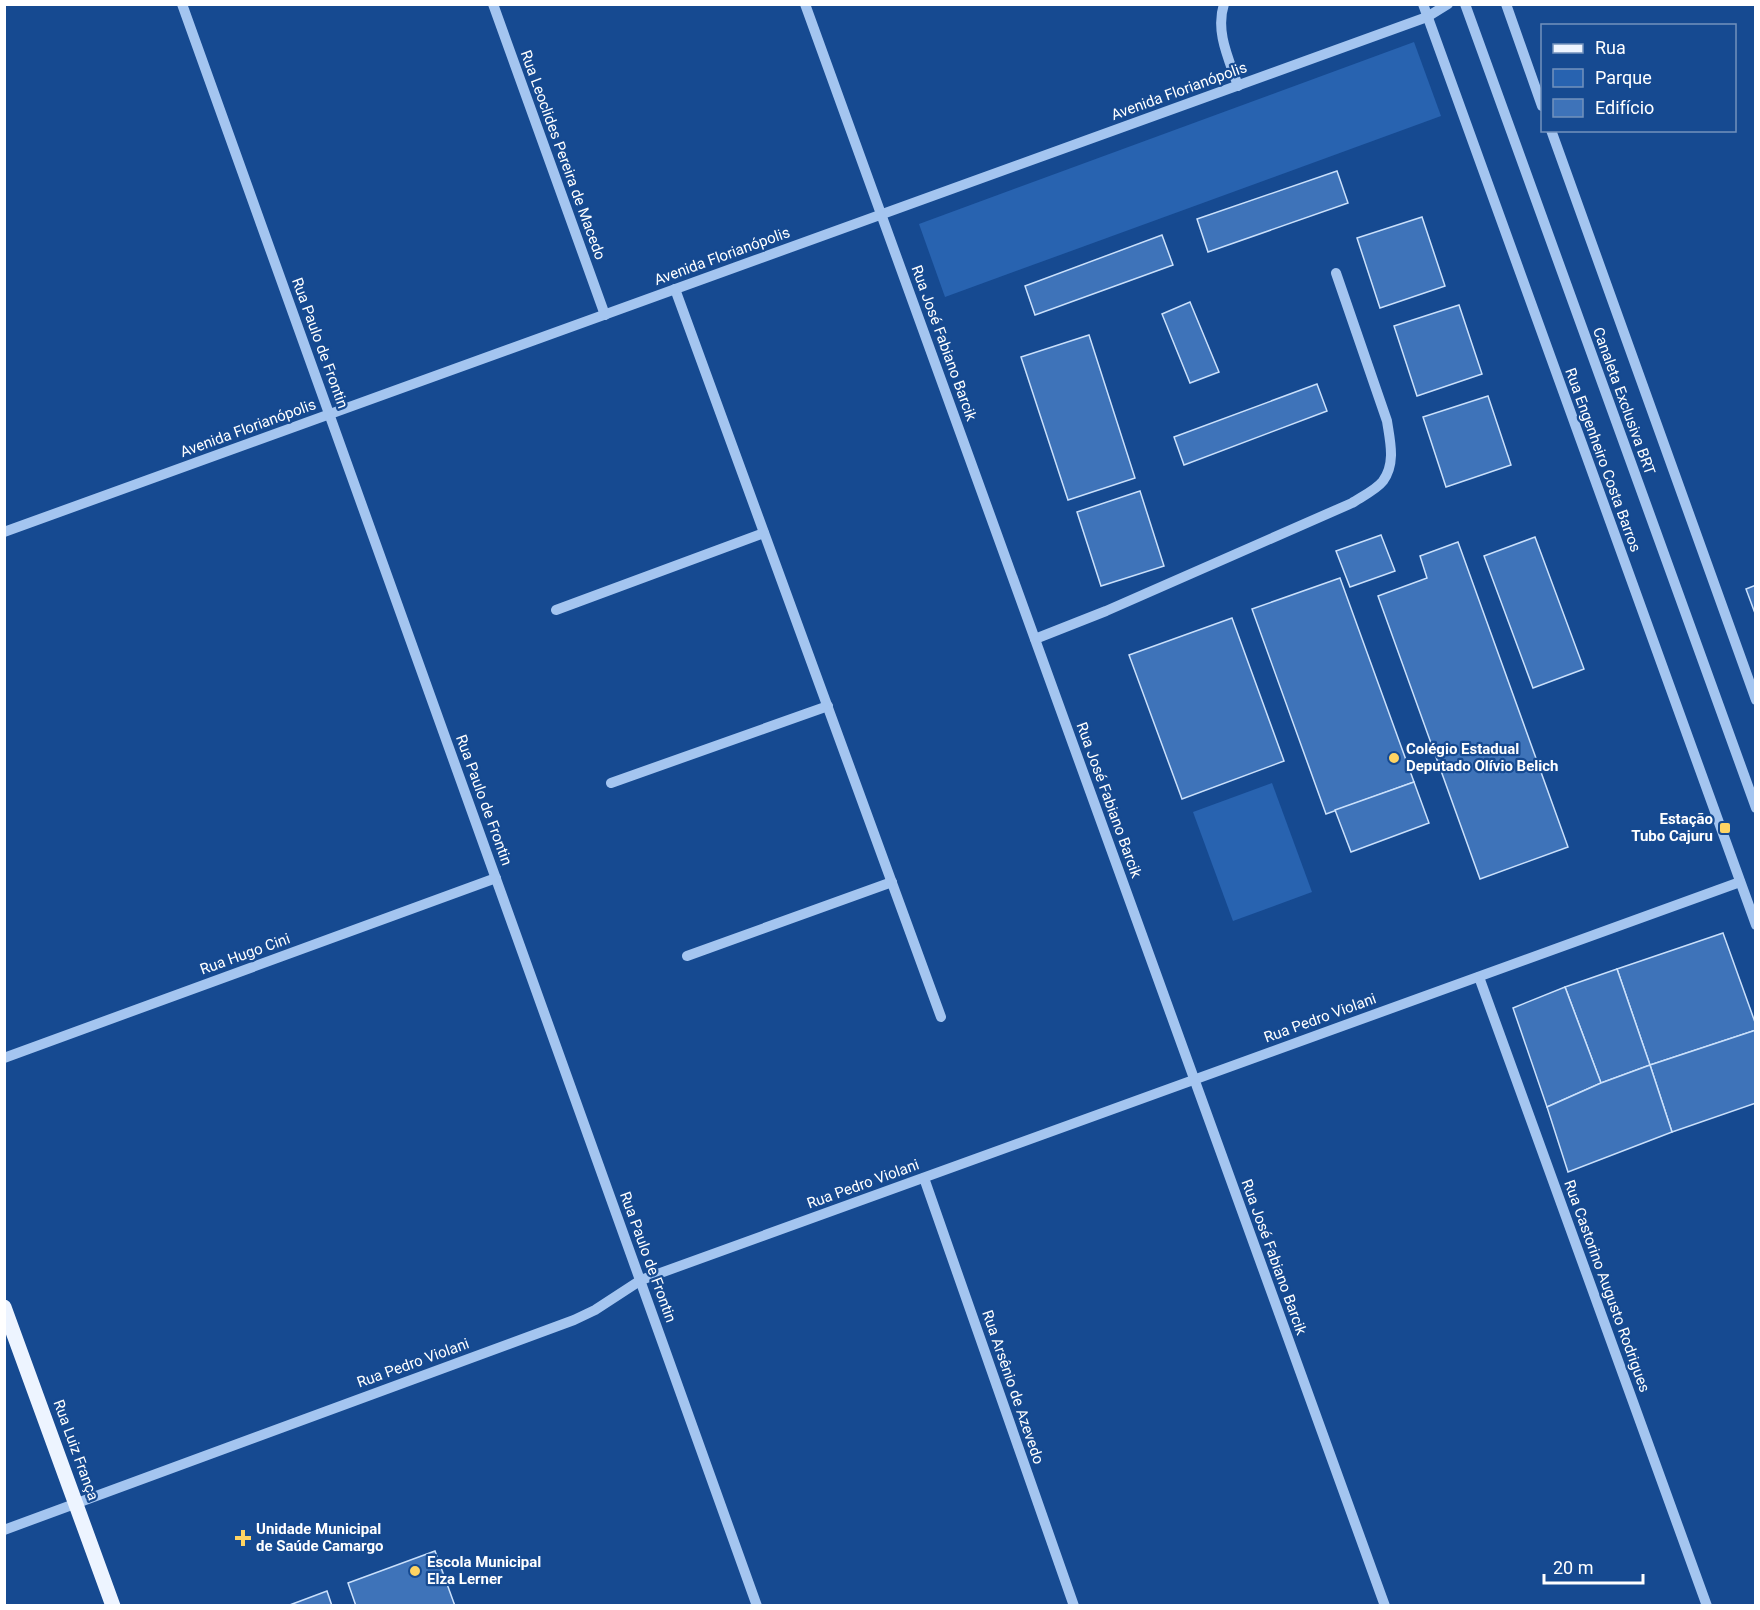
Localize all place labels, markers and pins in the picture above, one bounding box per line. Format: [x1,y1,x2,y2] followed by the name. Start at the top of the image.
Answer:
[1406,740,1558,775] place label: Colégio Estadual Deputado Olívio Belich
[1387,751,1401,765] marker: Colégio Estadual Deputado Olívio Belich
[1631,810,1713,845] place label: Estação Tubo Cajuru
[1718,821,1732,835] marker: Estação Tubo Cajuru
[256,1520,383,1555] place label: Unidade Municipal de Saúde Camargo
[234,1529,252,1547] marker: Unidade Municipal de Saúde Camargo
[427,1553,541,1588] place label: Escola Municipal Elza Lerner
[408,1564,422,1578] marker: Escola Municipal Elza Lerner

